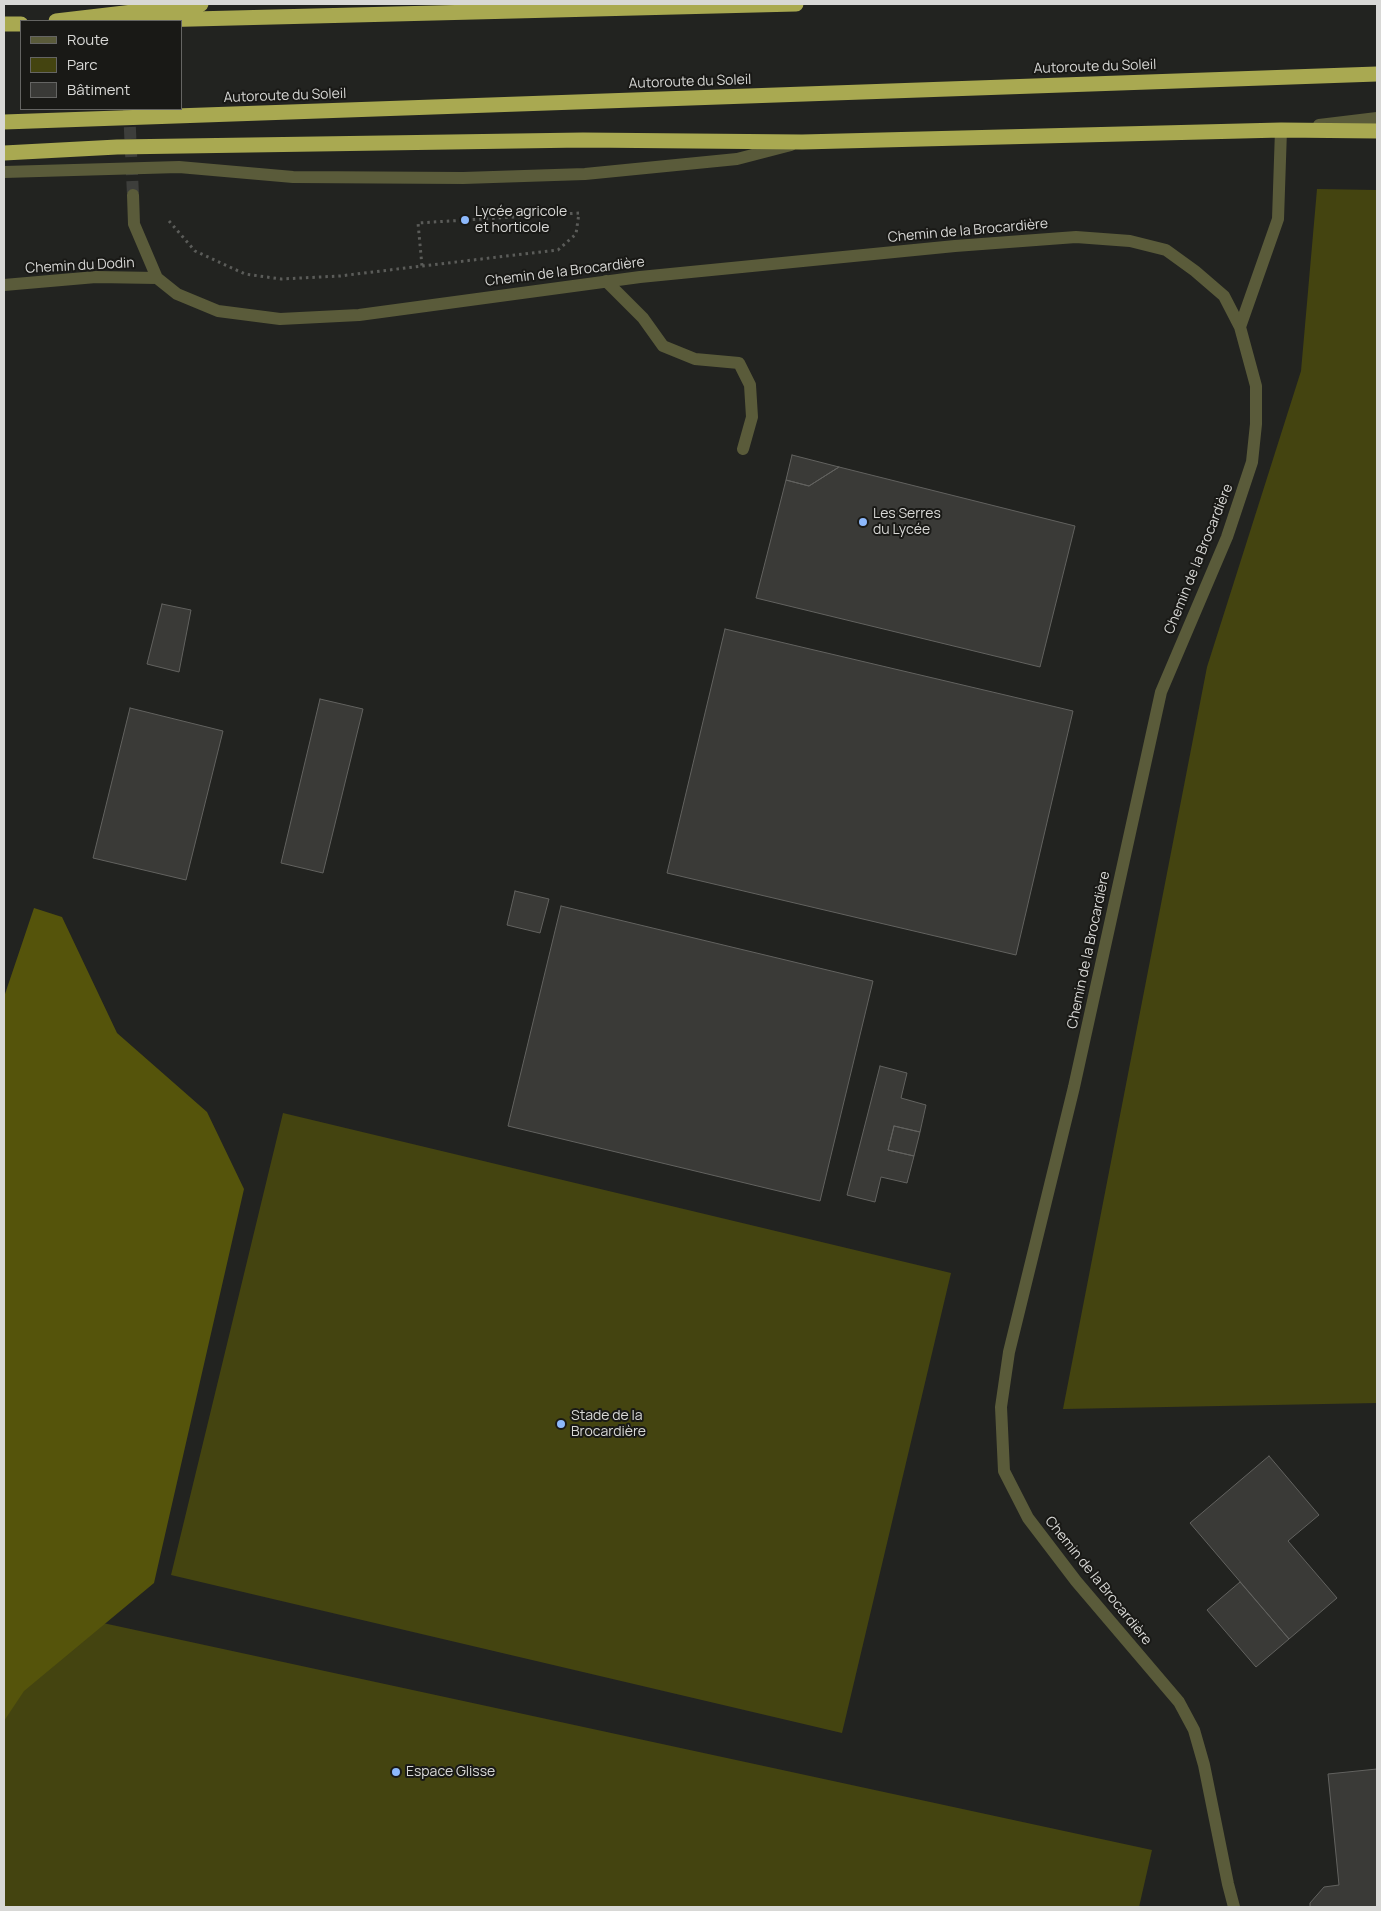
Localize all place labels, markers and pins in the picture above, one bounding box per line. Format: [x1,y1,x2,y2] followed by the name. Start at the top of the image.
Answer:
[475,204,567,236] place label: Lycée agricole et horticole
[459,214,471,226] marker: Lycée agricole et horticole
[873,506,941,538] place label: Les Serres du Lycée
[857,516,869,528] marker: Les Serres du Lycée
[571,1408,646,1440] place label: Stade de la Brocardière
[555,1418,567,1430] marker: Stade de la Brocardière
[406,1764,495,1780] place label: Espace Glisse
[390,1766,402,1778] marker: Espace Glisse

